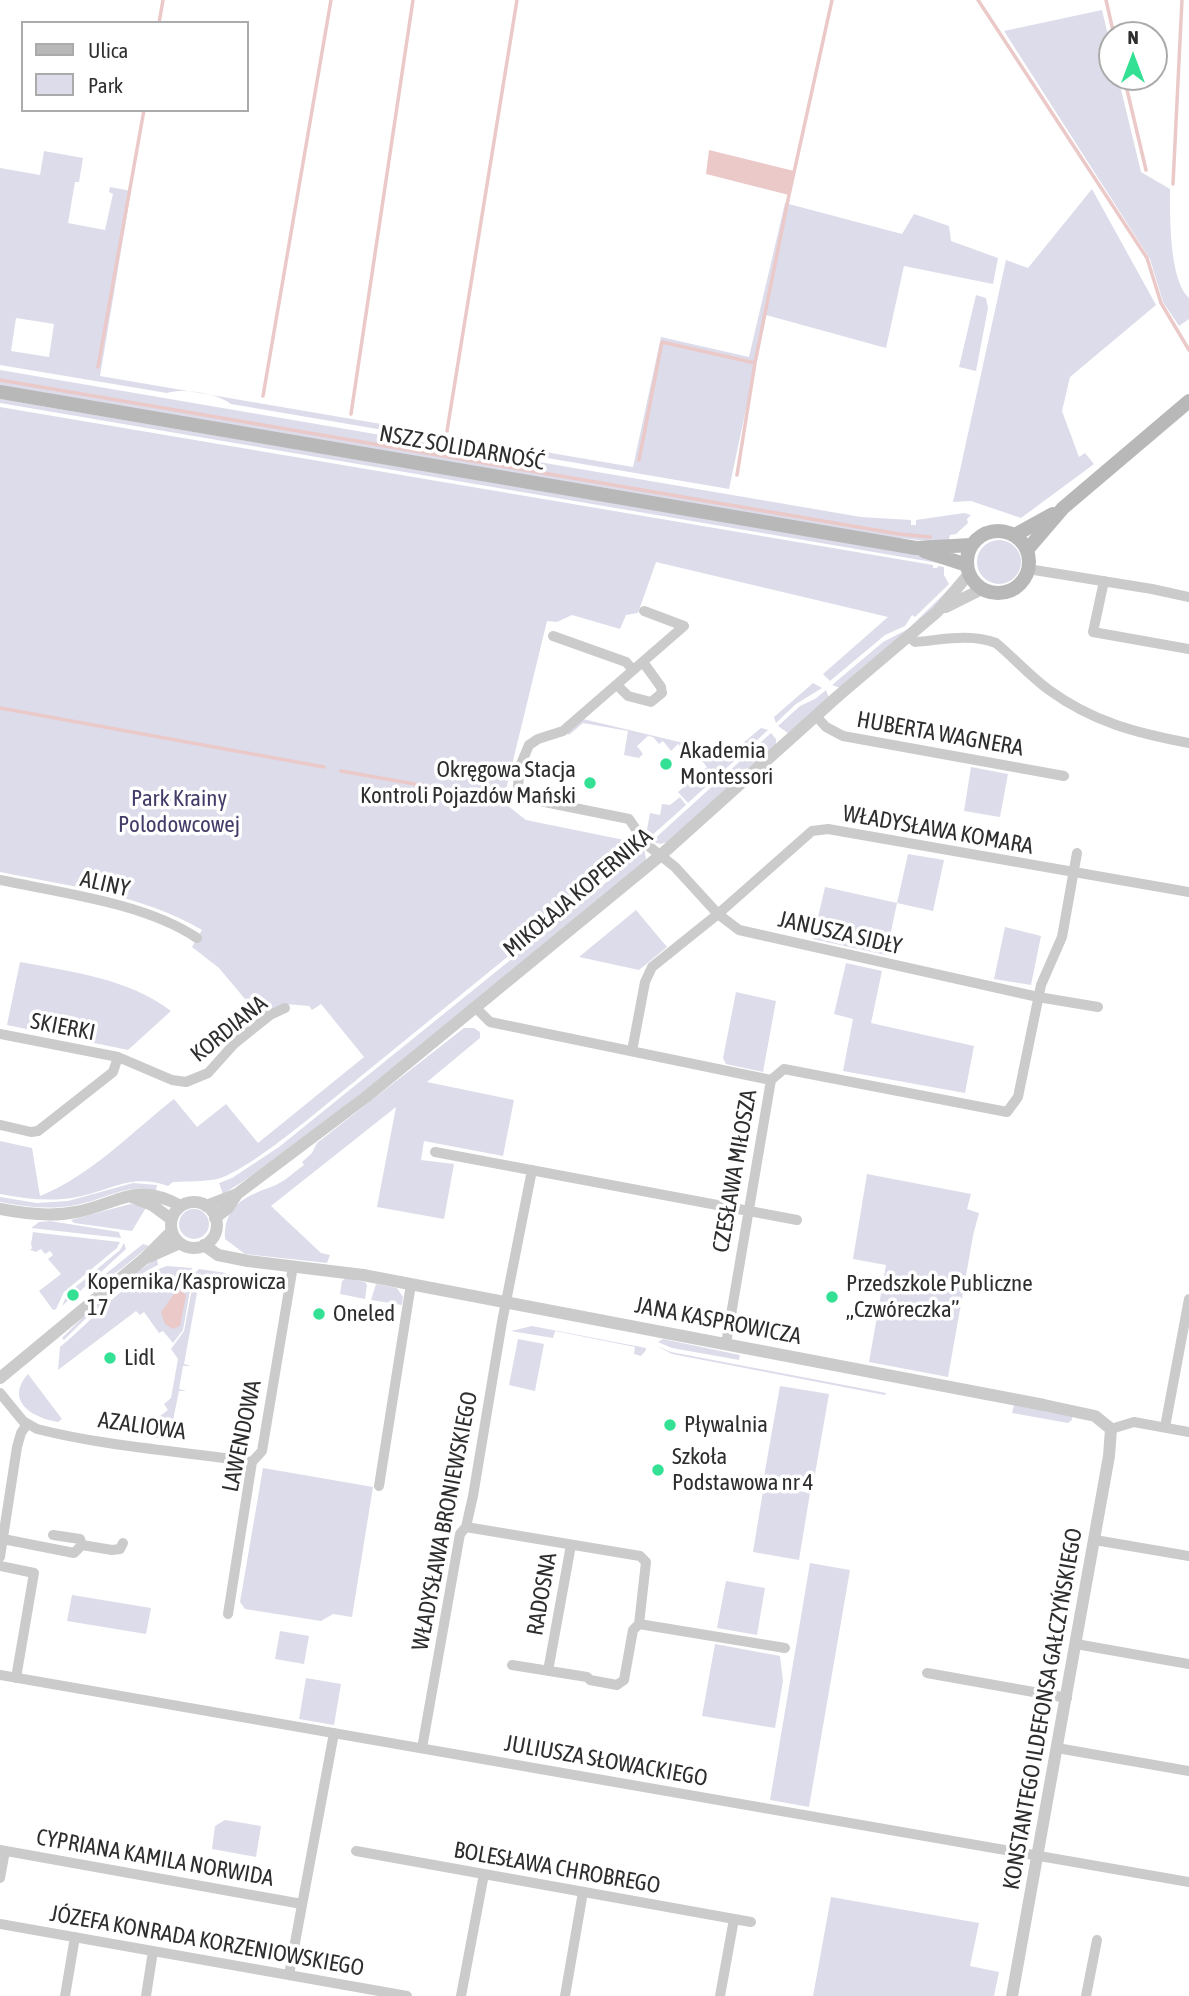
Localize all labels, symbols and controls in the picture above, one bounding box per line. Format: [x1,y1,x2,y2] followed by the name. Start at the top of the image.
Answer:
[21,21,248,112] legend
[1098,21,1168,91] north arrow
[1127,26,1139,48] text: N
[88,38,128,62] text: Ulica
[88,73,123,97] text: Park
[377,420,547,476] street label: NSZZ SOLIDARNOŚĆ
[855,706,1025,762] street label: HUBERTA WAGNERA
[680,737,773,791] place label: Akademia Montessori
[360,756,576,810] place label: Okręgowa Stacja Kontroli Pojazdów Mański
[658,756,674,772] marker: Akademia Montessori
[582,775,598,791] marker: Okręgowa Stacja Kontroli Pojazdów Mański
[118,785,240,839] park label: Park Krainy Polodowcowej
[841,800,1035,860] street label: WŁADYSŁAWA KOMARA
[498,823,658,963] street label: MIKOŁAJA KOPERNIKA
[78,865,132,903] street label: ALINY
[775,905,905,961] street label: JANUSZA SIDŁY
[185,990,273,1068] street label: KORDIANA
[28,1007,98,1047] street label: SKIERKI
[707,1087,763,1255] street label: CZESŁAWA MIŁOSZA
[87,1268,286,1322] place label: Kopernika/Kasprowicza 17
[846,1270,1033,1324] place label: Przedszkole Publiczne „Czwóreczka”
[65,1287,81,1303] marker: Kopernika/Kasprowicza 17
[824,1289,840,1305] marker: Przedszkole Publiczne „Czwóreczka”
[632,1291,804,1351] street label: JANA KASPROWICZA
[333,1300,395,1328] place label: Oneled
[311,1306,327,1322] marker: Oneled
[124,1344,155,1372] place label: Lidl
[102,1350,118,1366] marker: Lidl
[217,1378,267,1494] street label: LAWENDOWA
[406,1389,484,1653] street label: WŁADYSŁAWA BRONIEWSKIEGO
[96,1406,188,1446] street label: AZALIOWA
[684,1411,768,1439] place label: Pływalnia
[662,1417,678,1433] marker: Pływalnia
[672,1443,814,1497] place label: Szkoła Podstawowa nr 4
[650,1462,666,1478] marker: Szkoła Podstawowa nr 4
[998,1526,1088,1892] street label: KONSTANTEGO ILDEFONSA GAŁCZYŃSKIEGO
[521,1550,563,1638] street label: RADOSNA
[502,1730,710,1792] street label: JULIUSZA SŁOWACKIEGO
[34,1824,276,1892] street label: CYPRIANA KAMILA NORWIDA
[452,1836,662,1900] street label: BOLESŁAWA CHROBREGO
[48,1900,366,1982] street label: JÓZEFA KONRADA KORZENIOWSKIEGO

